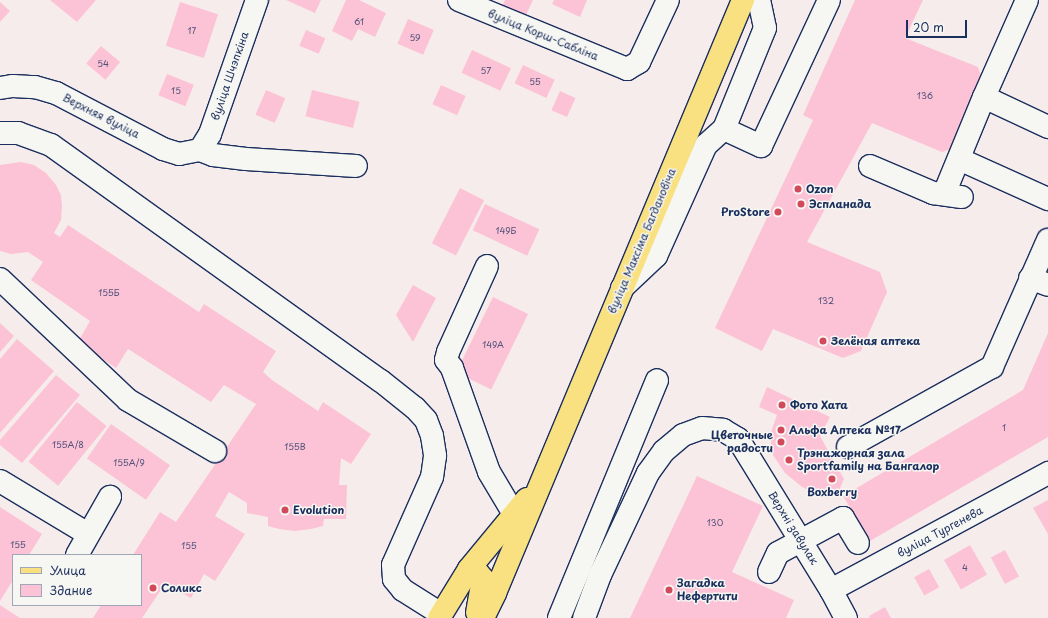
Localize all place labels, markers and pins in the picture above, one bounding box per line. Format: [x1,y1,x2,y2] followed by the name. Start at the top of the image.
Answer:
[806,182,834,196] place label: Ozon
[793,184,803,194] marker: Ozon
[809,197,871,211] place label: Эспланада
[796,199,806,209] marker: Эспланада
[721,205,770,219] place label: ProStore
[773,207,783,217] marker: ProStore
[831,334,921,348] place label: Зелёная аптека
[818,336,828,346] marker: Зелёная аптека
[790,398,849,412] place label: Фото Хата
[777,400,787,410] marker: Фото Хата
[789,423,900,437] place label: Альфа Аптека №17
[776,425,786,435] marker: Альфа Аптека №17
[711,429,773,455] place label: Цветочные радости
[776,437,786,447] marker: Цветочные радости
[797,447,940,473] place label: Трэнажорная зала Sportfamily на Бангалор
[784,455,794,465] marker: Трэнажорная зала Sportfamily на Бангалор
[827,474,837,484] marker: Boxberry
[807,485,857,499] place label: Boxberry
[293,503,344,517] place label: Evolution
[280,505,290,515] marker: Evolution
[677,577,738,603] place label: Загадка Нефертити
[161,581,202,595] place label: Соликс
[148,583,158,593] marker: Соликс
[664,585,674,595] marker: Загадка Нефертити

